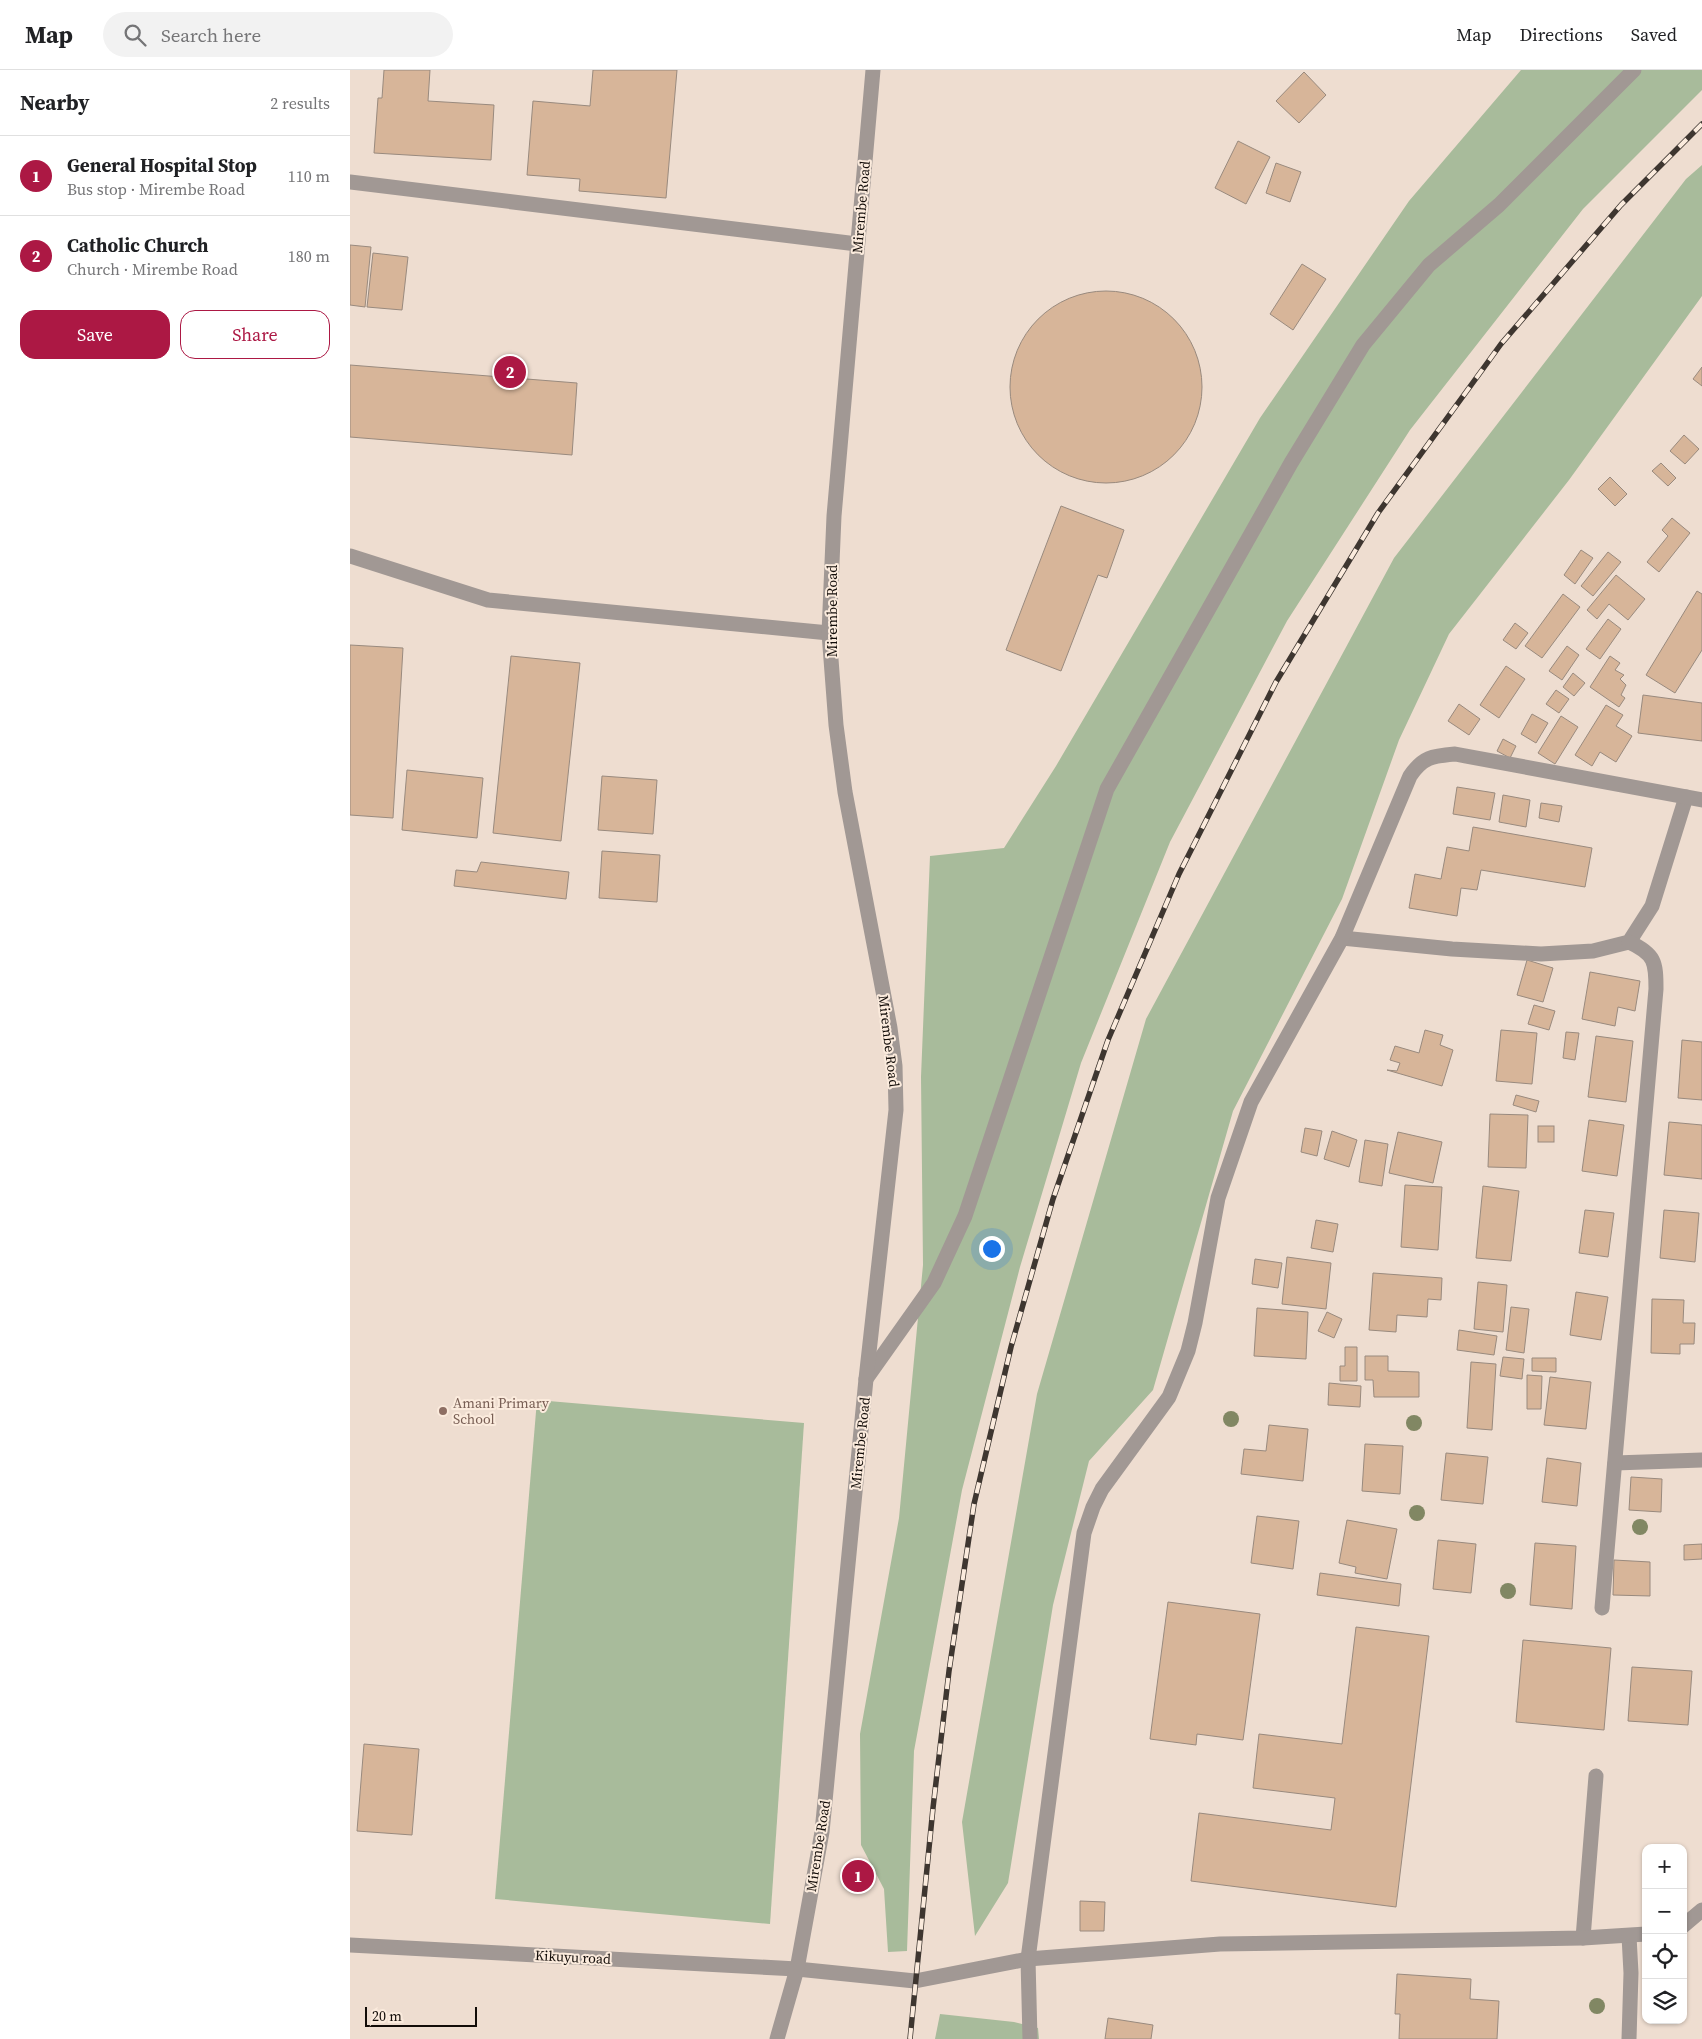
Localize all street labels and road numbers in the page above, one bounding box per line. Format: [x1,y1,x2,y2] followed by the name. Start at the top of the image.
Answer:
[847,160,875,254] street label: Mirembe Road
[822,565,842,657] street label: Mirembe Road
[873,994,905,1088] street label: Mirembe Road
[845,1396,875,1490] street label: Mirembe Road
[801,1799,835,1893] street label: Mirembe Road
[534,1945,612,1969] street label: Kikuyu road

